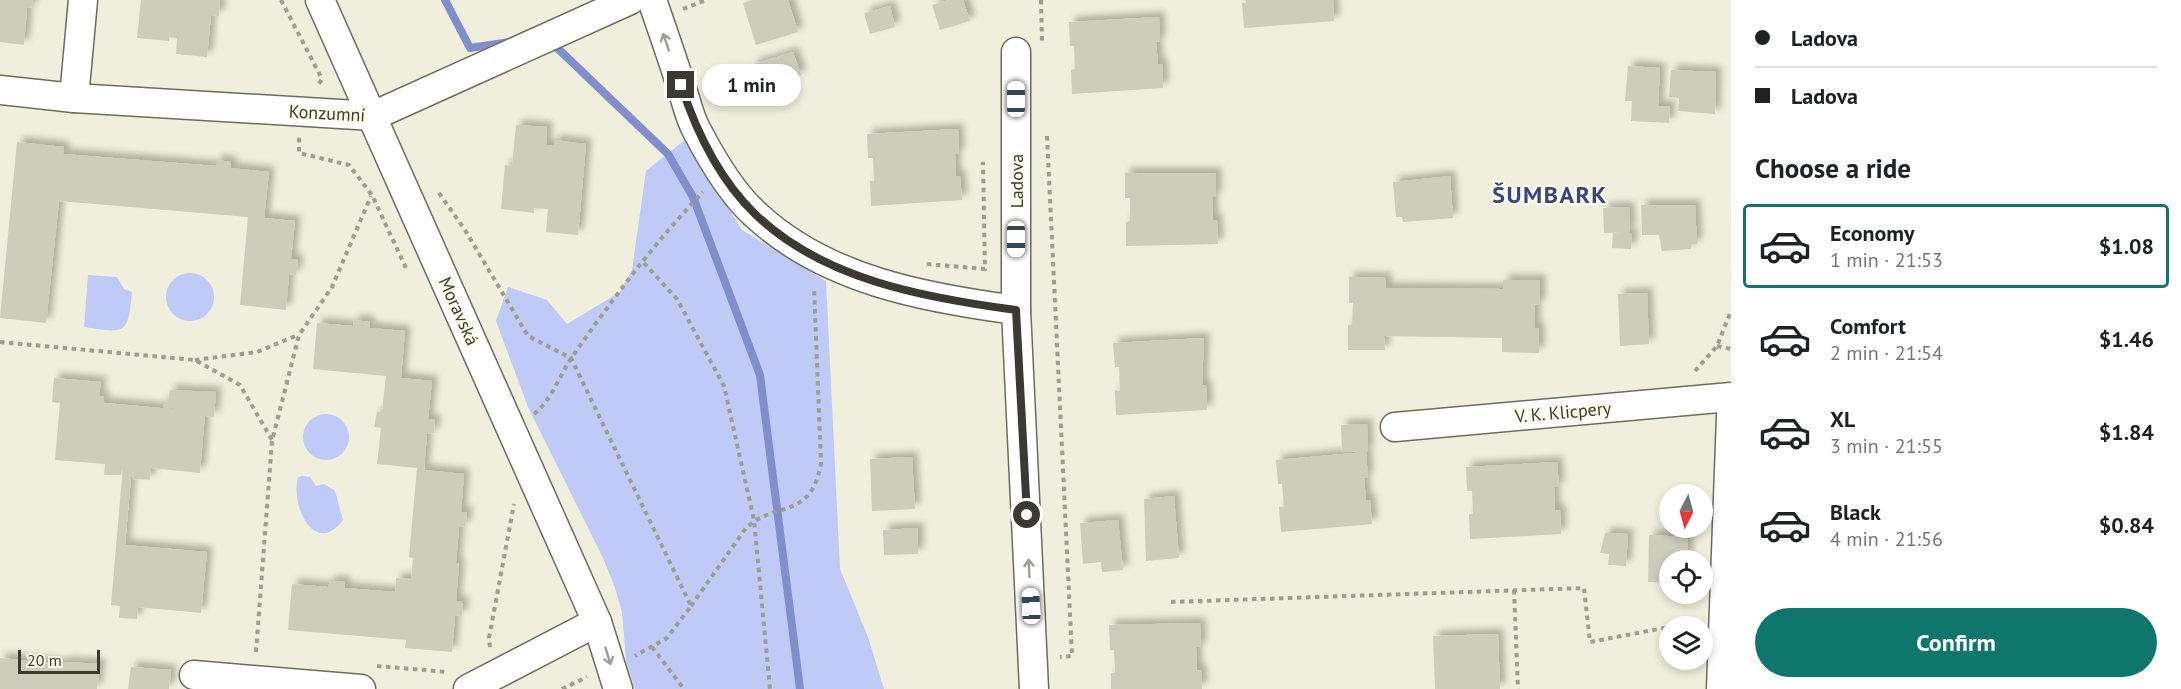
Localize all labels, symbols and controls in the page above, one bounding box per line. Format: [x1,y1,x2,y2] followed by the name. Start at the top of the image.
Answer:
[1791,24,1858,52] text: Ladova
[660,33,671,52] one-way arrow
[702,64,801,106] callout: 1 min
[667,71,694,98] route end
[727,72,776,98] text: 1 min
[1007,81,1025,117] car
[1791,82,1858,110] text: Ladova
[288,100,366,126] street label: Konzumní
[1755,151,1911,185] text: Choose a ride
[1005,154,1028,208] street label: Ladova
[1492,179,1608,210] district label: ŠUMBARK
[1758,219,1812,273] icon: car
[1830,219,1914,247] text: Economy
[1007,221,1025,257] car
[2099,232,2154,260] text: $1.08
[1830,247,1943,273] text: 1 min · 21:53
[434,273,484,349] street label: Moravská
[1758,312,1812,366] icon: car
[1830,312,1906,340] text: Comfort
[2099,325,2154,353] text: $1.46
[1830,340,1943,366] text: 2 min · 21:54
[1513,396,1613,428] street label: V. K. Klicpery
[1758,405,1812,459] icon: car
[1830,405,1855,433] text: XL
[2099,418,2154,446] text: $1.84
[1830,433,1943,459] text: 3 min · 21:55
[1659,484,1713,538] north arrow
[1659,484,1713,670] map controls
[1758,498,1812,552] icon: car
[1830,498,1881,526] text: Black
[1013,501,1040,528] route start
[2099,511,2154,539] text: $0.84
[1830,526,1943,552] text: 4 min · 21:56
[1659,550,1713,604] button: locate
[1024,558,1035,578] one-way arrow
[1021,588,1041,624] car
[1755,608,2157,677] button: Confirm
[1659,616,1713,670] button: layers
[603,646,614,665] one-way arrow
[18,647,100,674] scale bar
[27,650,62,670] text: 20 m

